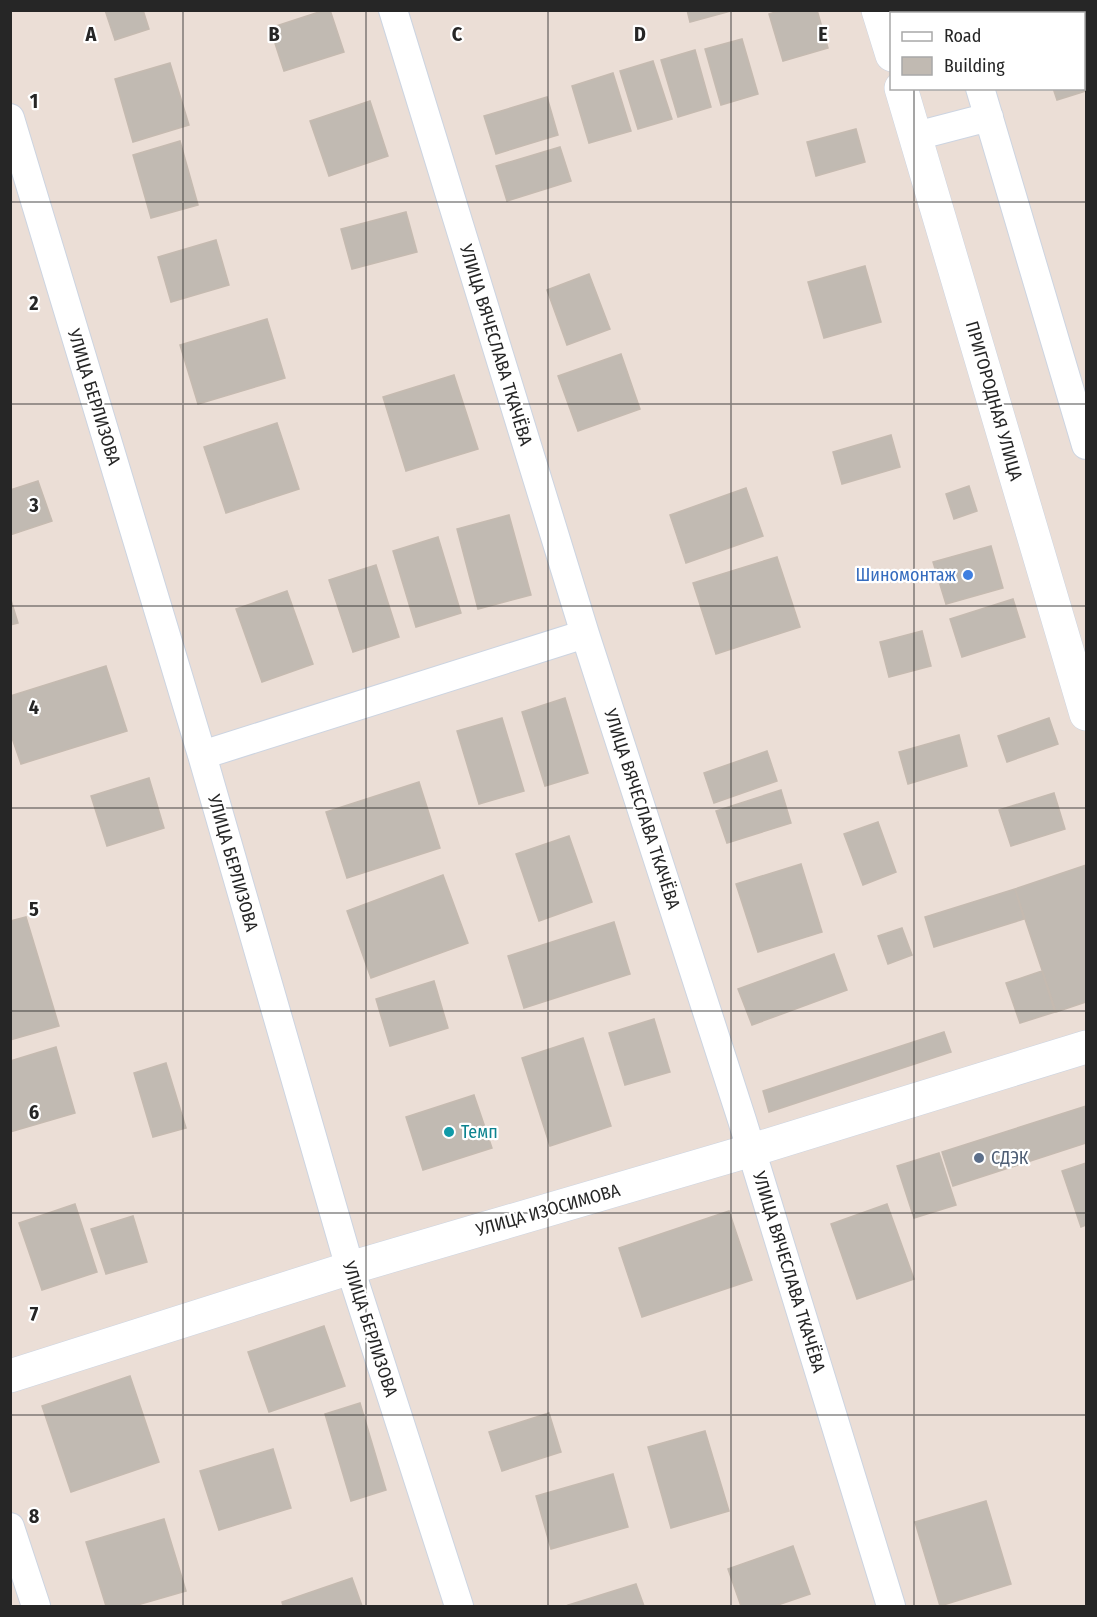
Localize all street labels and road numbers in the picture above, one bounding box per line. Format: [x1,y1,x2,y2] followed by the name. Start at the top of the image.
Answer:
[455,241,537,449] street label: УЛИЦА ВЯЧЕСЛАВА ТКАЧЁВА
[961,319,1027,484] street label: ПРИГОРОДНАЯ УЛИЦА
[63,325,125,468] street label: УЛИЦА БЕРЛИЗОВА
[599,705,685,912] street label: УЛИЦА ВЯЧЕСЛАВА ТКАЧЁВА
[203,791,263,934] street label: УЛИЦА БЕРЛИЗОВА
[748,1168,830,1376] street label: УЛИЦА ВЯЧЕСЛАВА ТКАЧЁВА
[473,1179,623,1241] street label: УЛИЦА ИЗОСИМОВА
[337,1257,402,1400] street label: УЛИЦА БЕРЛИЗОВА

